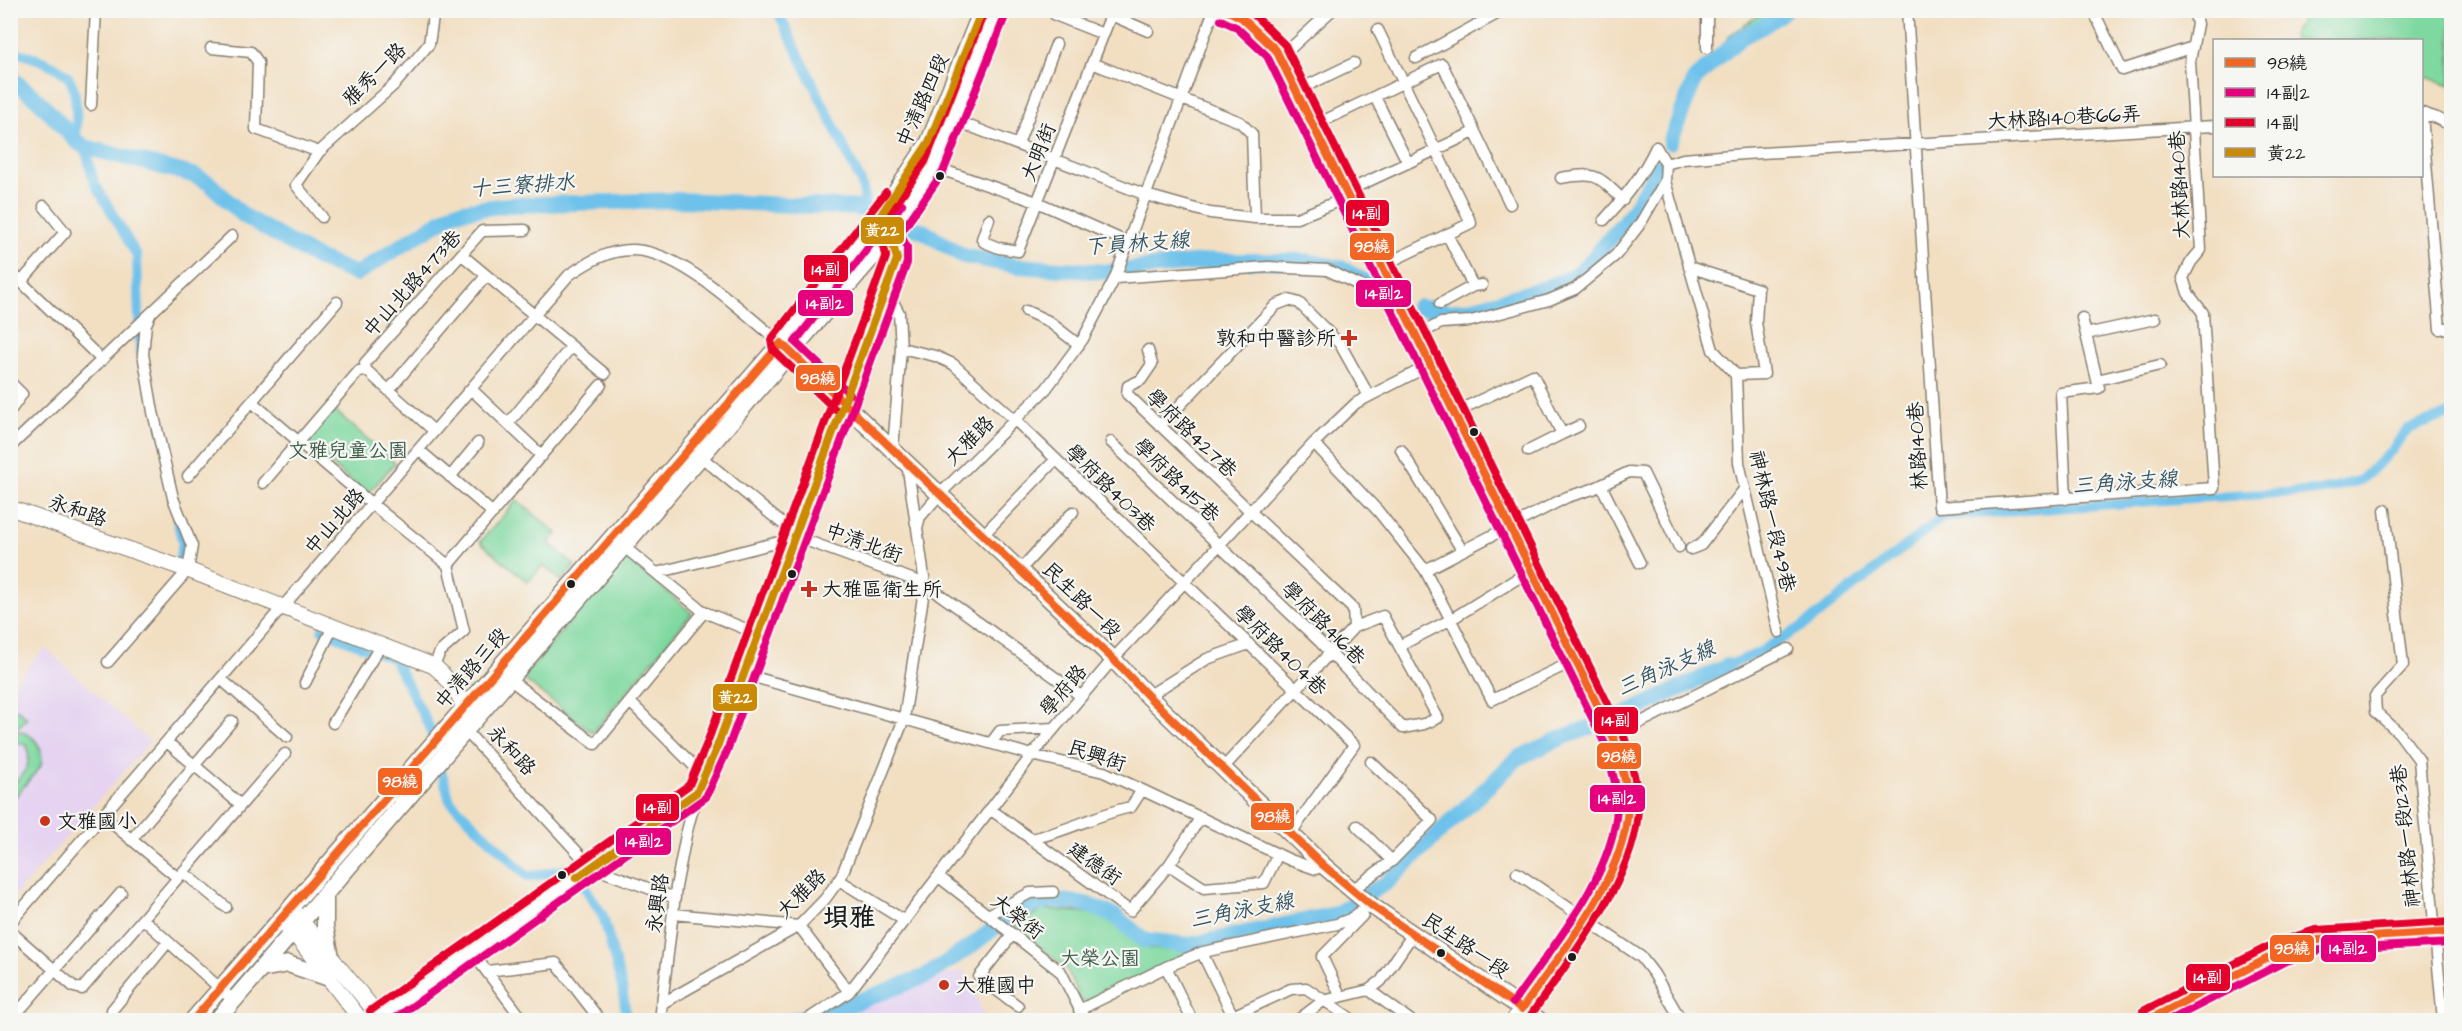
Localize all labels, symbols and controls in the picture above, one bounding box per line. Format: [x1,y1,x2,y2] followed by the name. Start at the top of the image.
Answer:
[337,36,414,113] street label: 雅秀一路
[2213,39,2423,177] legend
[890,49,956,152] street label: 中清路四段
[2267,51,2307,76] text: 98繞
[2267,81,2311,106] text: 14副2
[1986,100,2142,136] street label: 大林路140巷66弄
[2267,111,2300,136] text: 14副
[1015,119,1063,185] street label: 大明街
[2163,129,2197,240] street label: 大林路140巷
[2267,141,2306,166] text: 黃22
[469,167,576,204] water label: 十三寮排水
[934,170,946,182] unlabelled marker
[1345,199,1390,227] line badge: 14副
[1353,203,1381,225] text: 14副
[860,216,905,245] line badge: 黃22
[865,220,900,242] text: 黃22
[357,223,469,344] street label: 中山北路473巷
[1084,225,1191,262] water label: 下員林支線
[1349,232,1395,261] line badge: 98繞
[1354,236,1390,258] text: 98繞
[803,254,849,283] line badge: 14副
[812,259,840,281] text: 14副
[1355,279,1412,308] line badge: 14副2
[1365,283,1404,305] text: 14副2
[797,289,854,317] line badge: 14副2
[806,293,845,315] text: 14副2
[1216,325,1336,353] place label: 敦和中醫診所
[1340,329,1358,347] marker: 敦和中醫診所
[795,364,841,392] line badge: 98繞
[800,368,836,390] text: 98繞
[1139,383,1244,485] street label: 學府路427巷
[1902,400,1934,491] street label: 林路140巷
[939,409,1002,472] street label: 大雅路
[1468,426,1480,438] unlabelled marker
[1127,432,1226,530] street label: 學府路415巷
[288,437,408,465] park label: 文雅兒童公園
[1059,438,1163,540] street label: 學府路403巷
[1742,447,1802,596] street label: 神林路一段49巷
[2072,464,2179,501] water label: 三角泳支線
[298,482,372,561] street label: 中山北路
[45,488,112,534] street label: 永和路
[821,516,906,570] street label: 中清北街
[1036,556,1127,646] street label: 民生路一段
[786,568,798,580] unlabelled marker
[1275,575,1372,673] street label: 學府路416巷
[822,576,942,604] place label: 大雅區衛生所
[565,578,577,590] unlabelled marker
[800,580,818,598] marker: 大雅區衛生所
[1227,599,1334,703] street label: 學府路404巷
[428,622,515,716] street label: 中清路三段
[1612,633,1721,703] water label: 三角泳支線
[1034,658,1094,723] street label: 學府路
[712,683,758,712] line badge: 黃22
[718,687,753,709] text: 黃22
[1593,706,1639,735] line badge: 14副
[1602,710,1630,732] text: 14副
[481,719,543,783] street label: 永和路
[1064,733,1130,779] street label: 民興街
[1596,742,1642,770] line badge: 98繞
[1601,746,1637,768] text: 98繞
[2384,762,2427,909] street label: 神林路一段123巷
[377,767,423,796] line badge: 98繞
[382,771,418,793] text: 98繞
[1589,784,1646,813] line badge: 14副2
[1598,788,1637,810] text: 14副2
[635,793,680,822] line badge: 14副
[644,797,672,819] text: 14副
[1250,802,1295,831] line badge: 98繞
[1255,806,1291,828] text: 98繞
[57,808,137,836] place label: 文雅國小
[38,814,52,828] marker: 文雅國小
[615,827,672,856] line badge: 14副2
[625,831,664,853] text: 14副2
[1062,835,1127,892] street label: 建德街
[771,862,834,925] street label: 大雅路
[556,869,568,881] unlabelled marker
[640,870,676,935] street label: 永興路
[1188,886,1297,935] water label: 三角泳支線
[985,887,1050,946] street label: 大榮街
[823,900,875,936] district label: 垻雅
[1416,906,1515,985] street label: 民生路一段
[2269,934,2315,963] line badge: 98繞
[2320,934,2377,963] line badge: 14副2
[2274,938,2310,960] text: 98繞
[2329,938,2368,960] text: 14副2
[1060,945,1140,973] park label: 大榮公園
[1435,947,1447,959] unlabelled marker
[1566,951,1578,963] unlabelled marker
[2185,963,2231,992] line badge: 14副
[2194,967,2222,989] text: 14副
[956,972,1036,1000] place label: 大雅國中
[937,978,951,992] marker: 大雅國中

